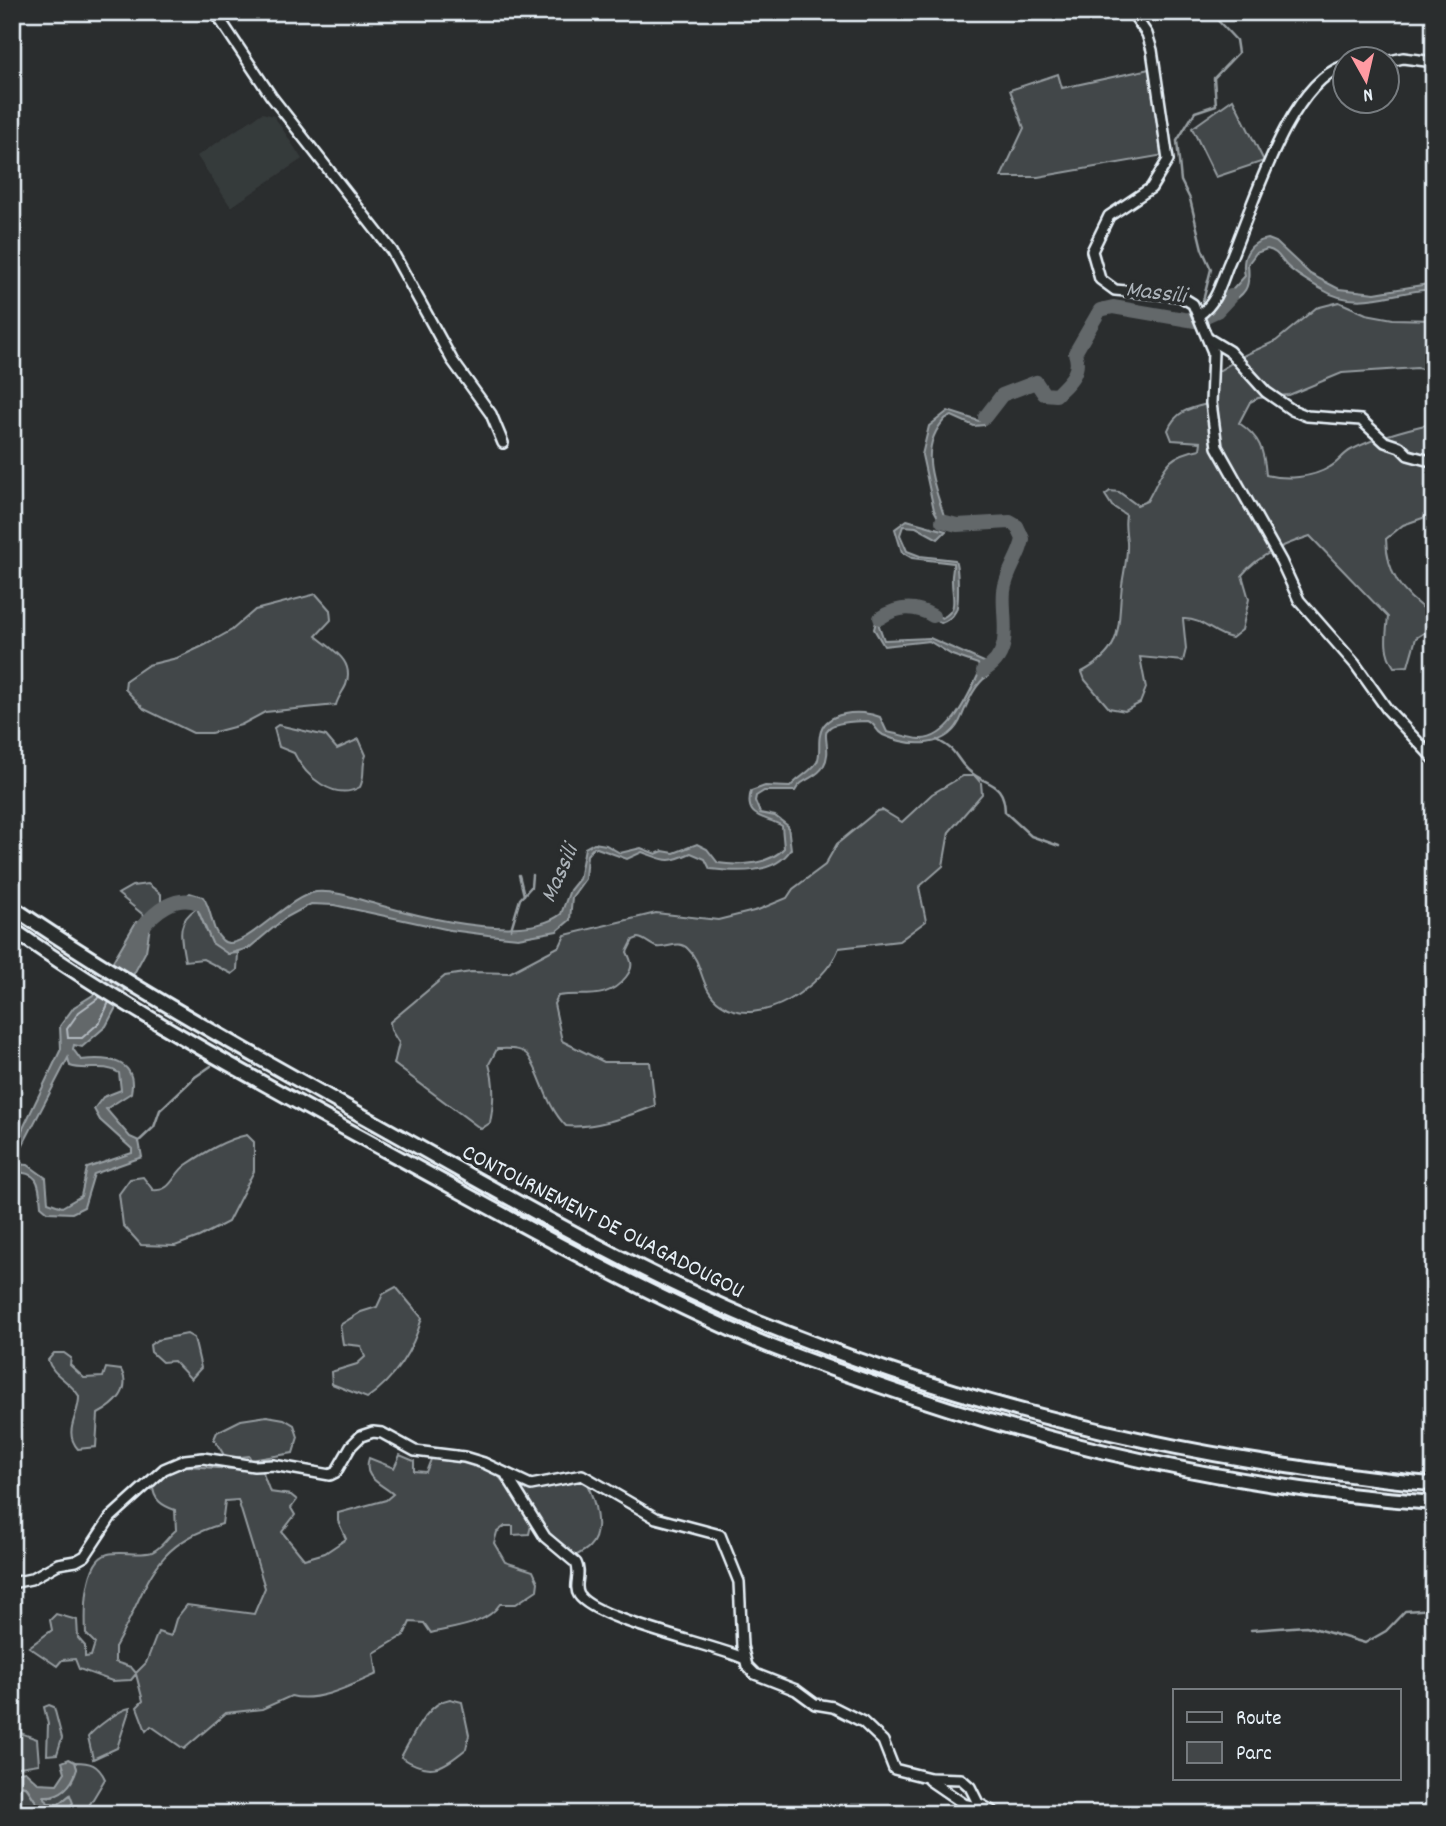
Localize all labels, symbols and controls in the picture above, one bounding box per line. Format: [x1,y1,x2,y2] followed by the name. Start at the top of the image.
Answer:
[1330,46,1400,116] north arrow
[1361,79,1374,107] text: N
[1124,273,1191,315] water label: Massili
[533,837,590,909] water label: Massili
[456,1137,749,1309] street label: CONTOURNEMENT DE OUAGADOUGOU
[1173,1689,1400,1780] legend
[1236,1705,1282,1735] text: Route
[1236,1740,1272,1770] text: Parc

